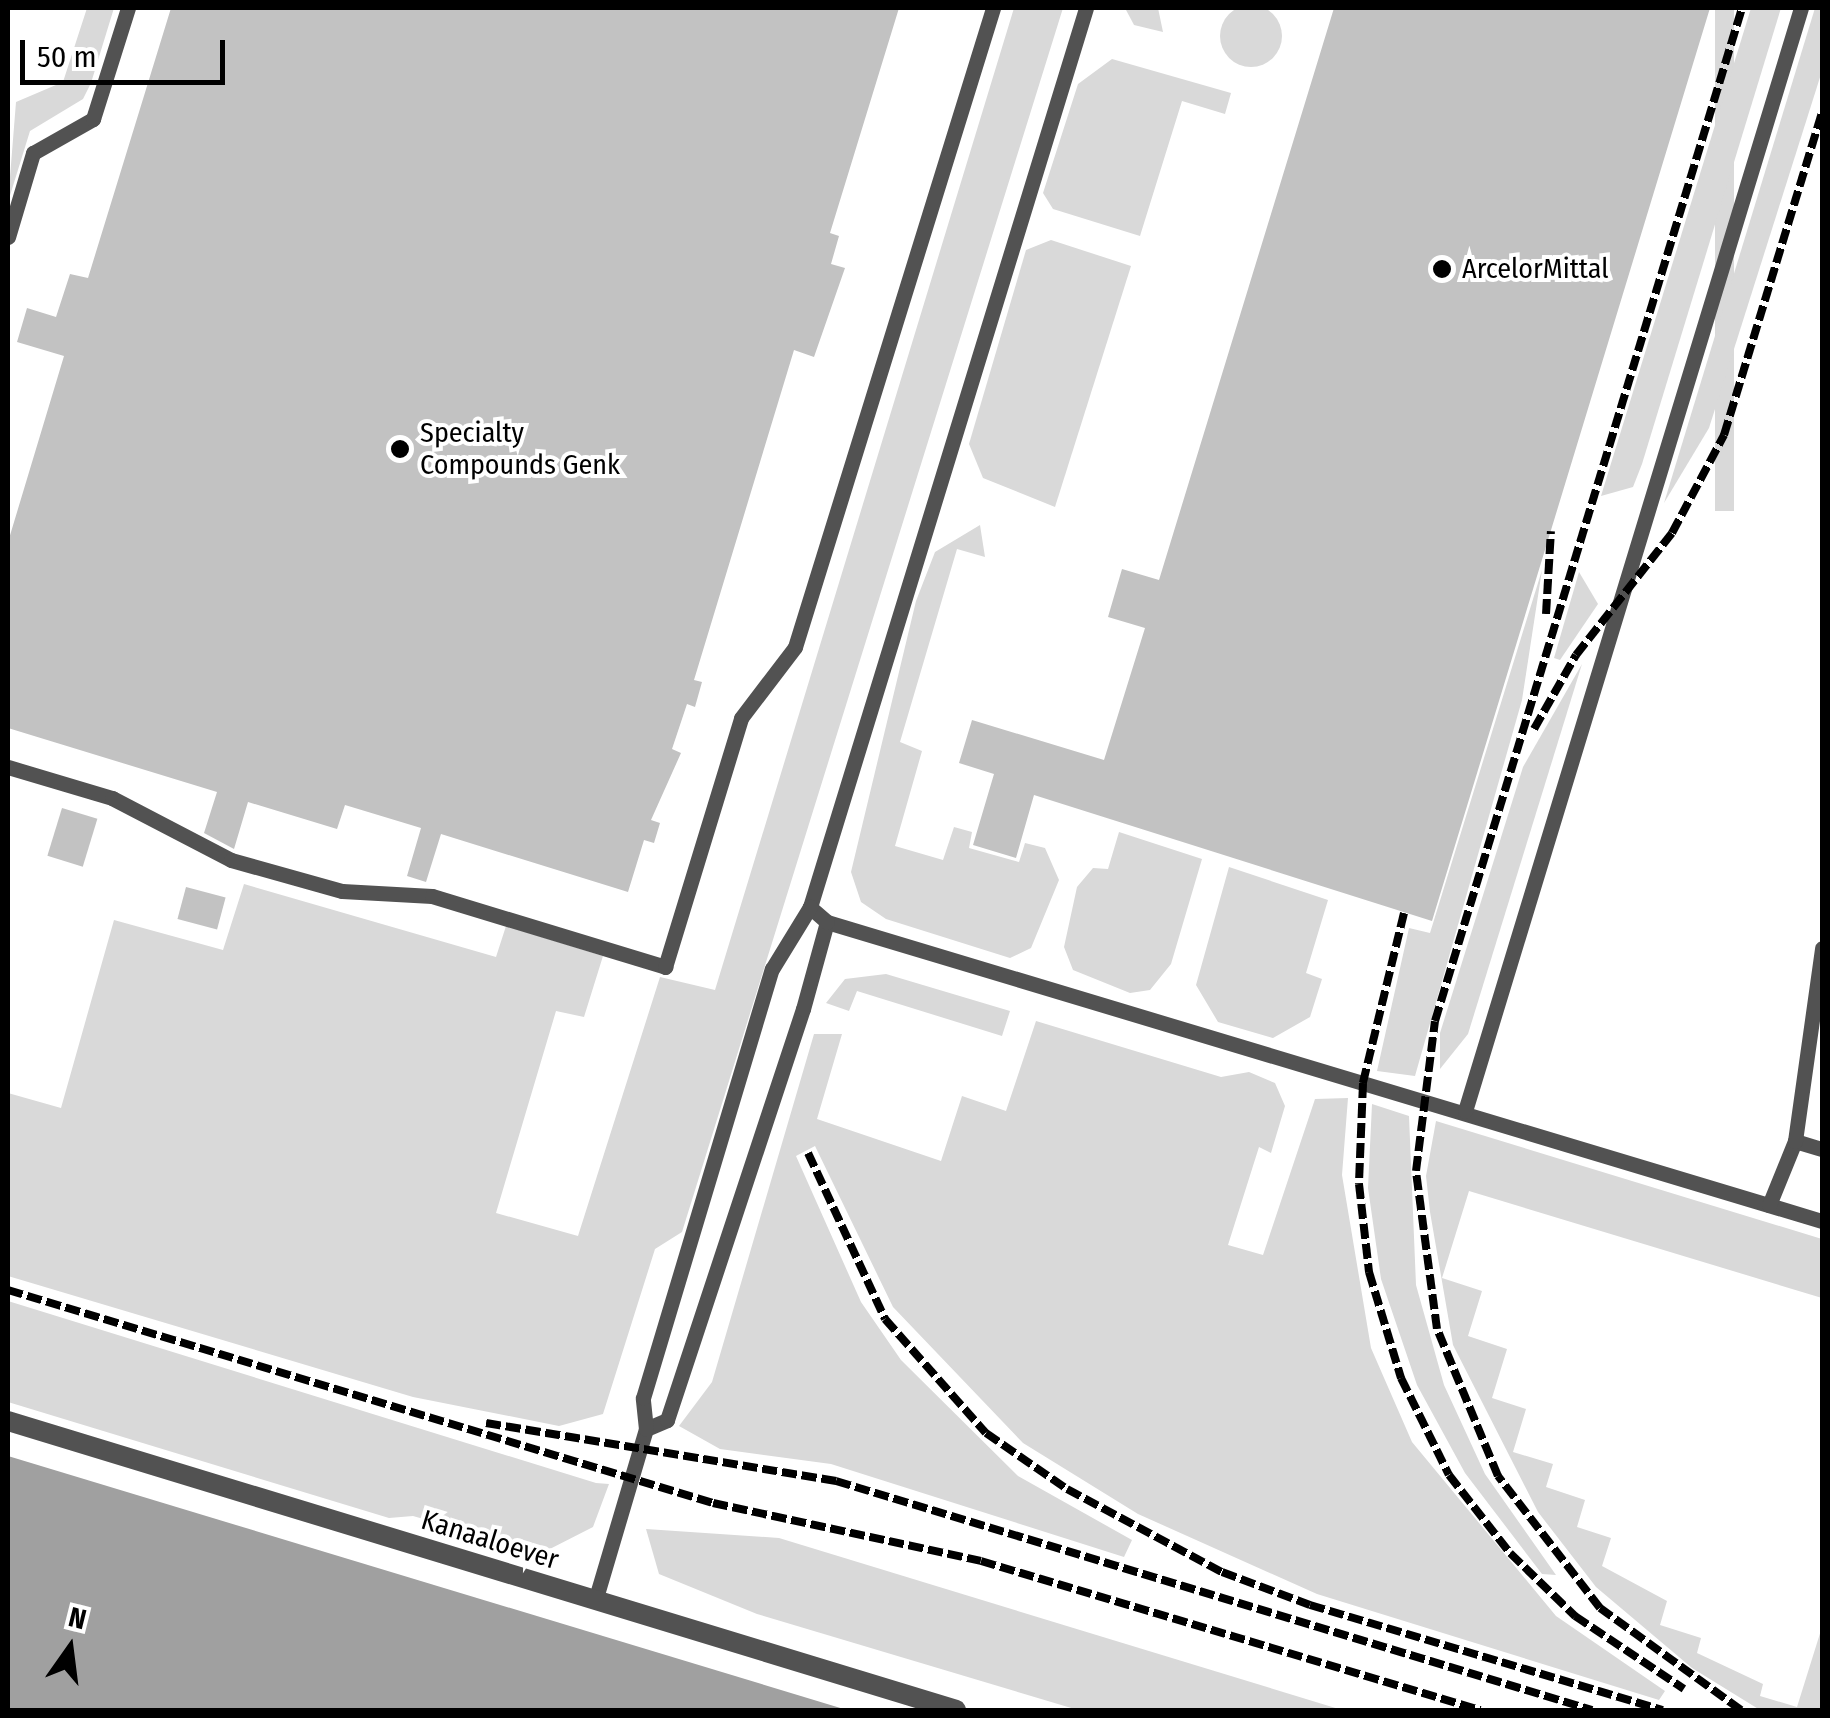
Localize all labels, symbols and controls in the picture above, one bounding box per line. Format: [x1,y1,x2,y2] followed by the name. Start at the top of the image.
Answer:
[25,20,230,82] scale bar
[37,39,97,75] text: 50 m
[1462,252,1609,286] place label: ArcelorMittal
[1431,258,1453,280] marker: ArcelorMittal
[420,416,620,482] place label: Specialty Compounds Genk
[389,438,411,460] marker: Specialty Compounds Genk
[417,1503,563,1577] street label: Kanaaloever
[20,1598,120,1698] north arrow
[65,1600,90,1636] text: N

